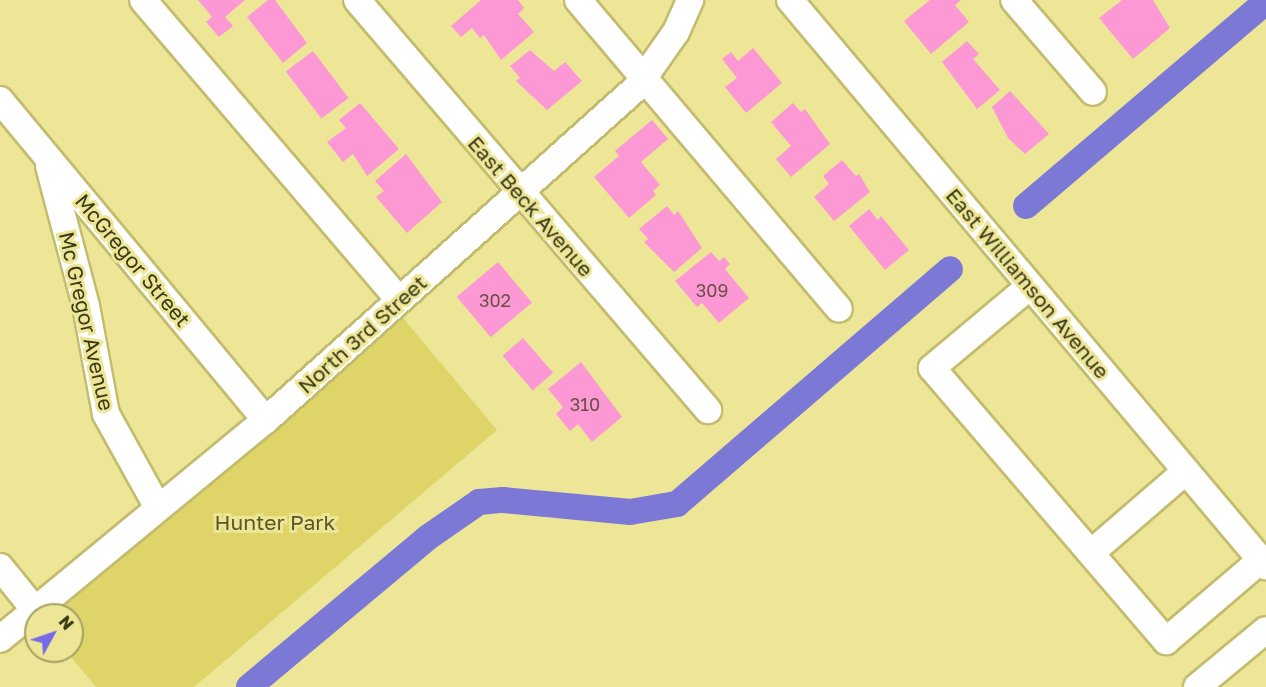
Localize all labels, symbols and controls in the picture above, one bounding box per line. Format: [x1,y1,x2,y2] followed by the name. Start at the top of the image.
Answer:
[463,130,599,282] street label: East Beck Avenue
[941,183,1115,383] street label: East Williamson Avenue
[70,188,196,332] street label: McGregor Street
[54,229,120,413] street label: Mc Gregor Avenue
[293,270,431,398] street label: North 3rd Street
[696,279,728,301] house number: 309
[479,289,511,311] house number: 302
[570,393,600,415] house number: 310
[215,509,335,535] park label: Hunter Park
[24,603,84,663] north arrow
[55,612,78,634] text: N

